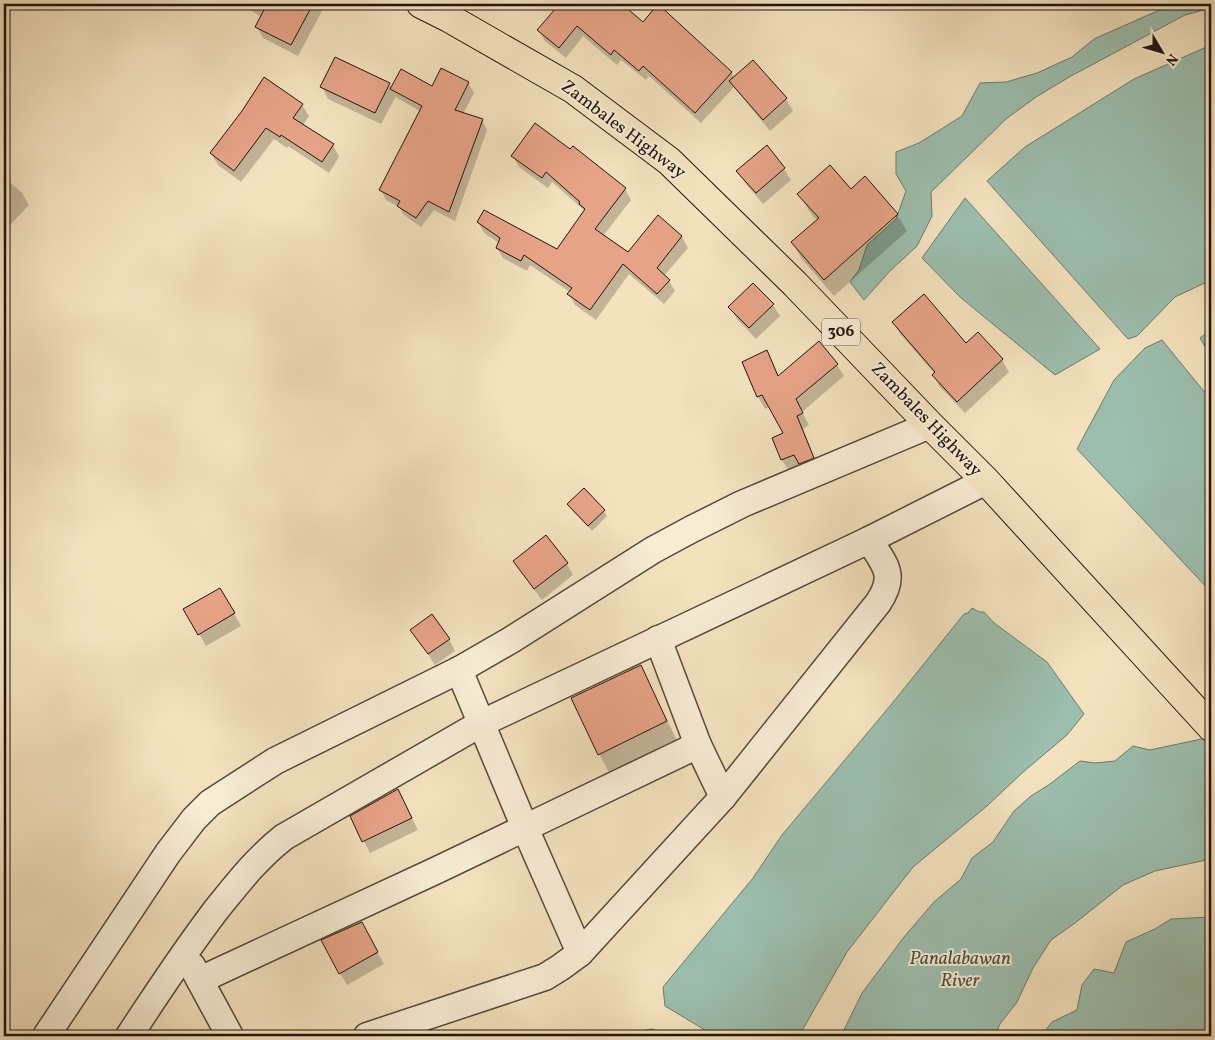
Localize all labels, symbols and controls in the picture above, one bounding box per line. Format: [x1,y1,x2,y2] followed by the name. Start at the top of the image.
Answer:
[1138,28,1188,78] north arrow
[1160,49,1182,69] text: N
[555,75,691,185] street label: Zambales Highway
[822,318,860,346] road number: 306
[865,357,987,483] street label: Zambales Highway
[909,946,1011,994] water label: Panalabawan River

